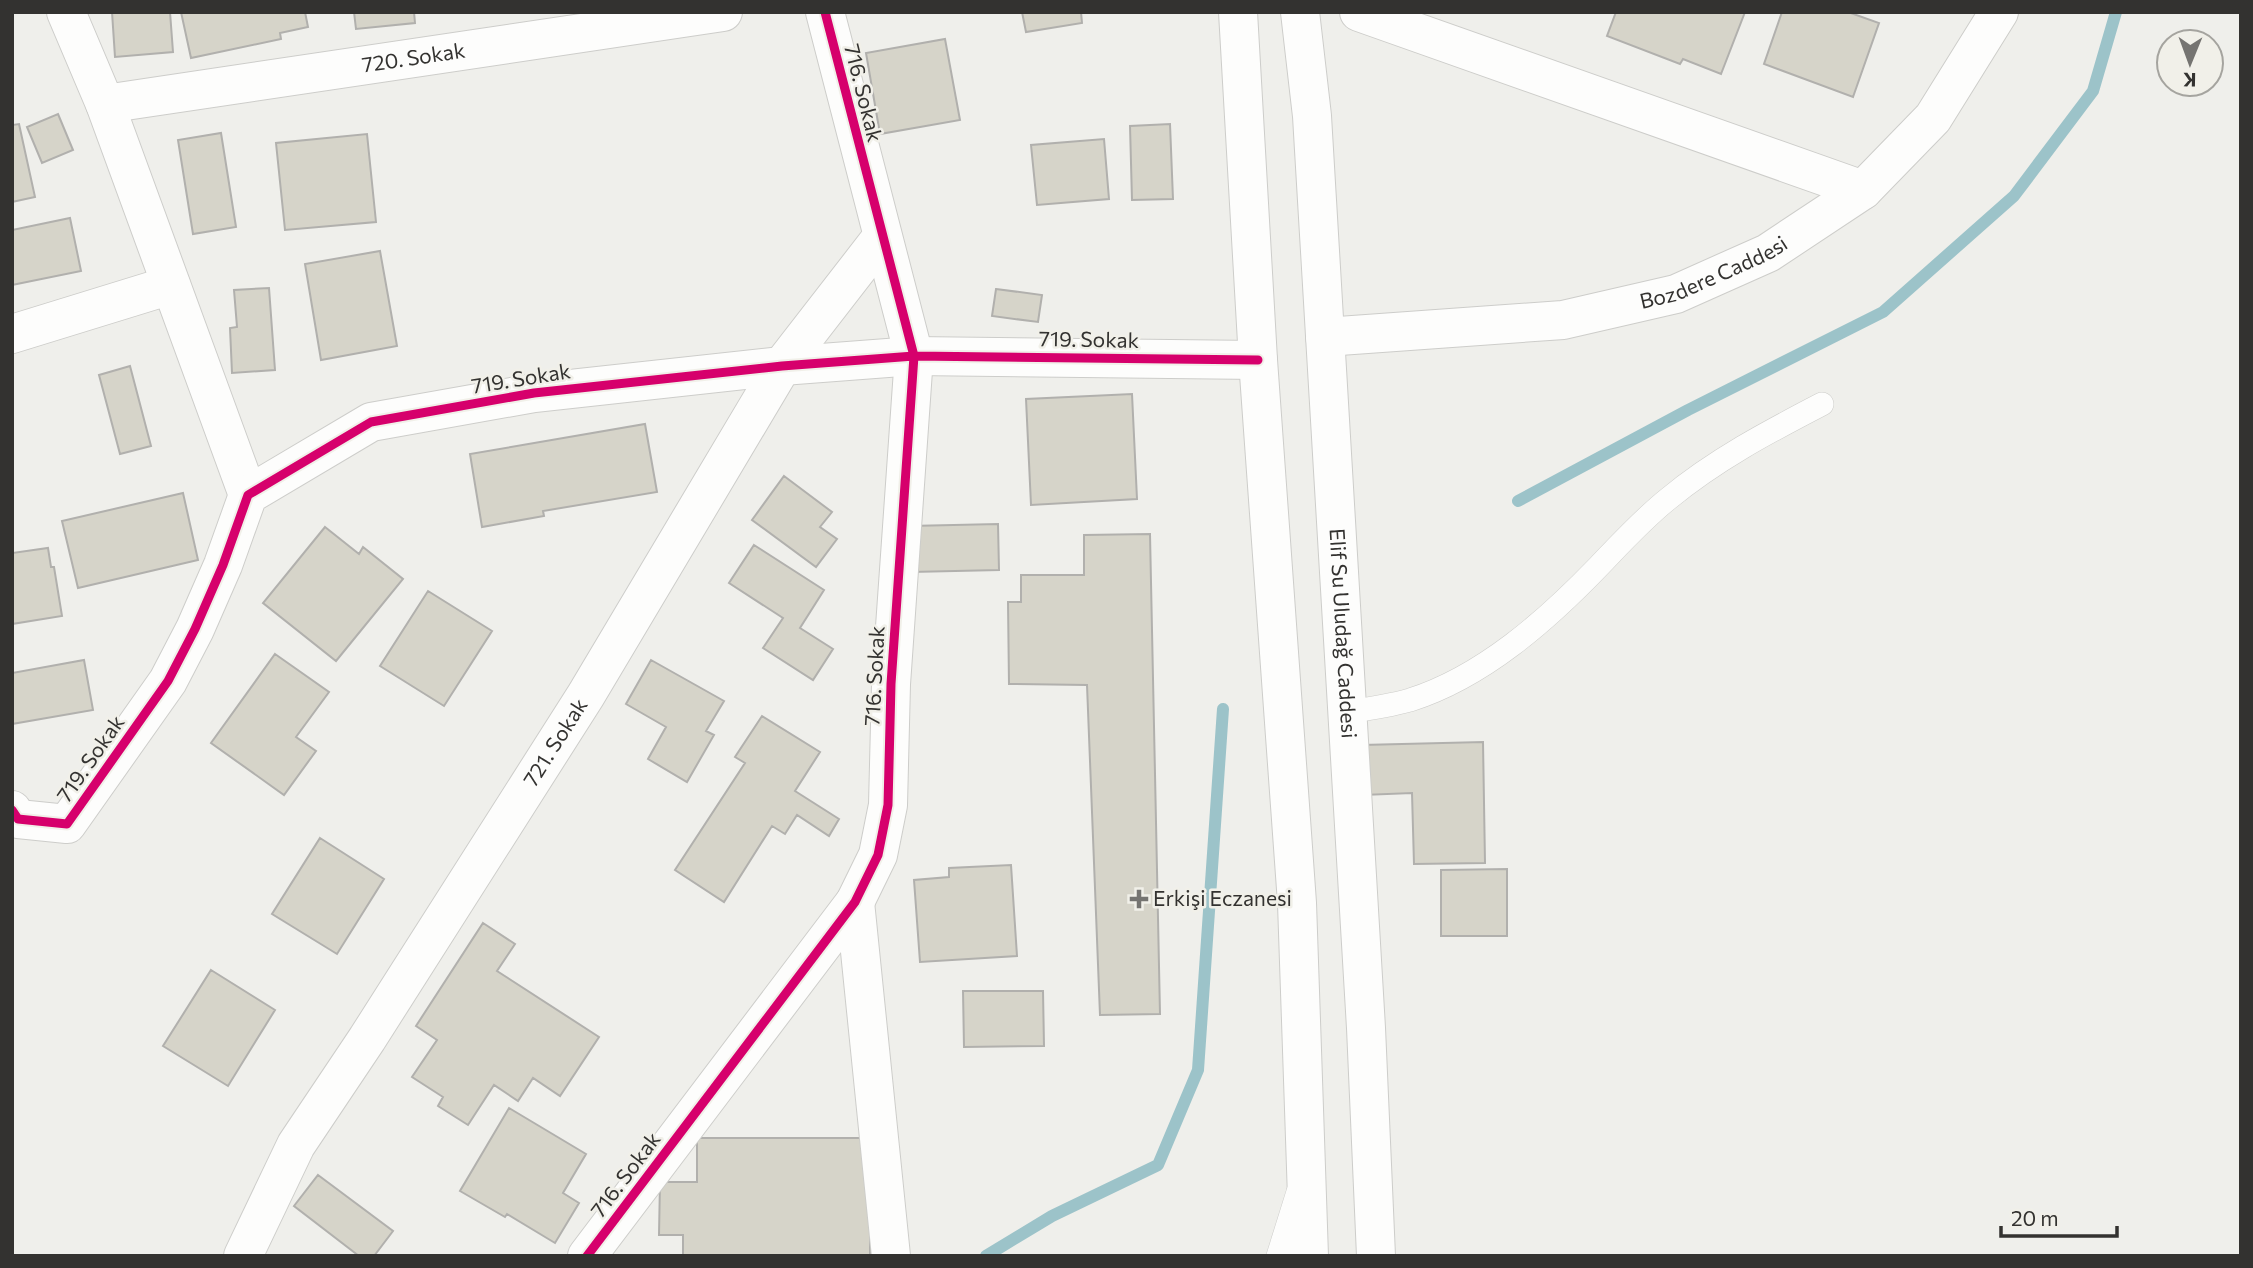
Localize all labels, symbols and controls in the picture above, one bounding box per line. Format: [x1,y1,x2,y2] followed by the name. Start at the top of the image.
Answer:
[2155,28,2225,98] north arrow
[360,37,466,77] street label: 720. Sokak
[840,41,889,144] street label: 716. Sokak
[2183,69,2197,92] text: K
[1637,230,1792,313] street label: Bozdere Caddesi
[1039,325,1139,352] street label: 719. Sokak
[469,357,572,398] street label: 719. Sokak
[1325,528,1363,739] street label: Elif Su Uludağ Caddesi
[858,625,889,727] street label: 716. Sokak
[517,693,592,790] street label: 721. Sokak
[51,710,129,806] street label: 719. Sokak
[1153,885,1292,910] place label: Erkişi Eczanesi
[1131,891,1147,907] marker: Erkişi Eczanesi
[585,1127,665,1222] street label: 716. Sokak
[2001,1194,2116,1238] scale bar
[2011,1205,2059,1230] text: 20 m

